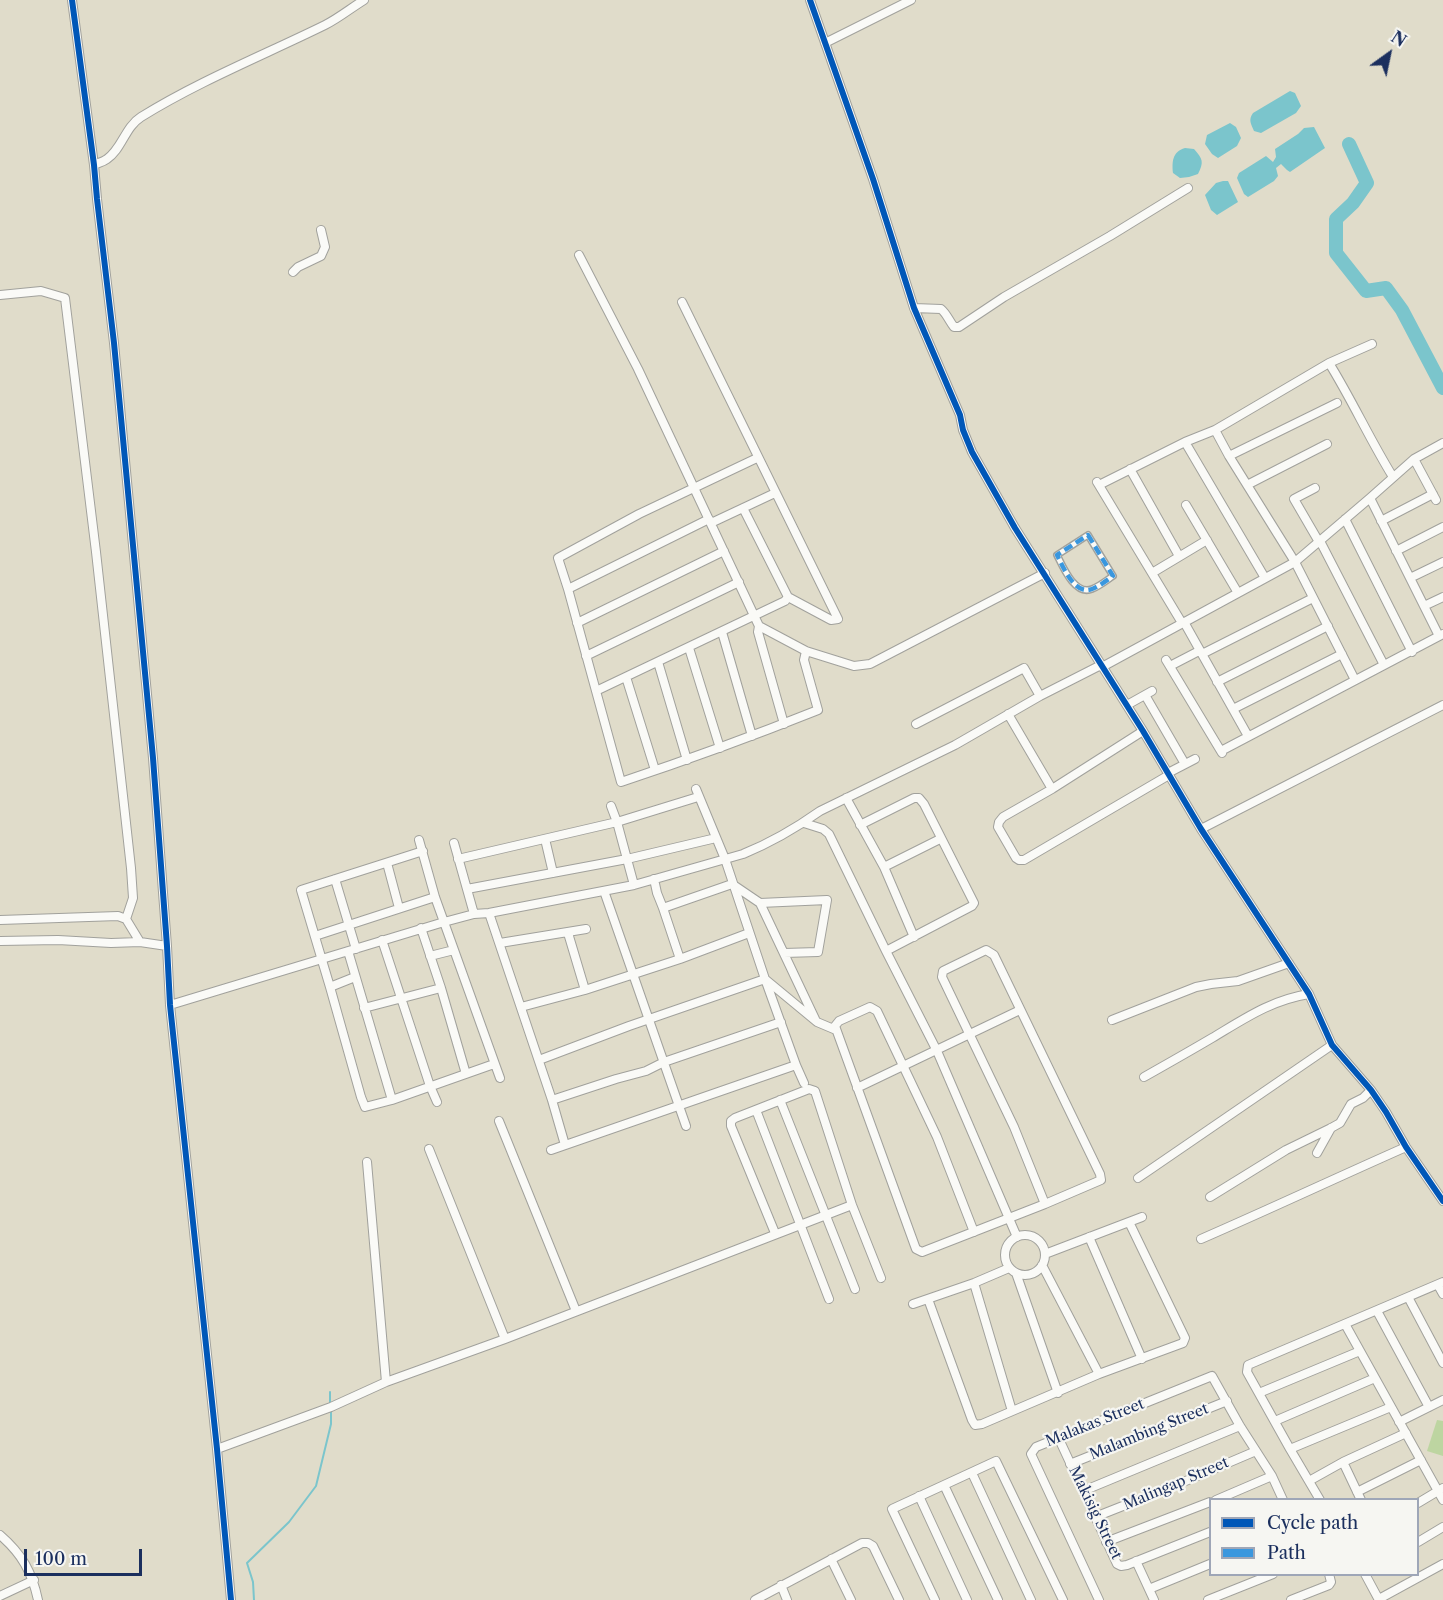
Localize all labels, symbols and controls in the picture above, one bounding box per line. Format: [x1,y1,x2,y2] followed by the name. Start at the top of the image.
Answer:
[1359,24,1419,84] north arrow
[1388,27,1410,51] text: N
[1043,1395,1147,1451] street label: Malakas Street
[1087,1400,1211,1464] street label: Malambing Street
[1121,1454,1231,1514] street label: Malingap Street
[1065,1463,1125,1563] street label: Makisig Street
[1209,1498,1419,1576] legend
[1267,1512,1358,1534] text: Cycle path
[27,1537,146,1575] scale bar
[1267,1542,1306,1564] text: Path
[35,1548,87,1570] text: 100 m

